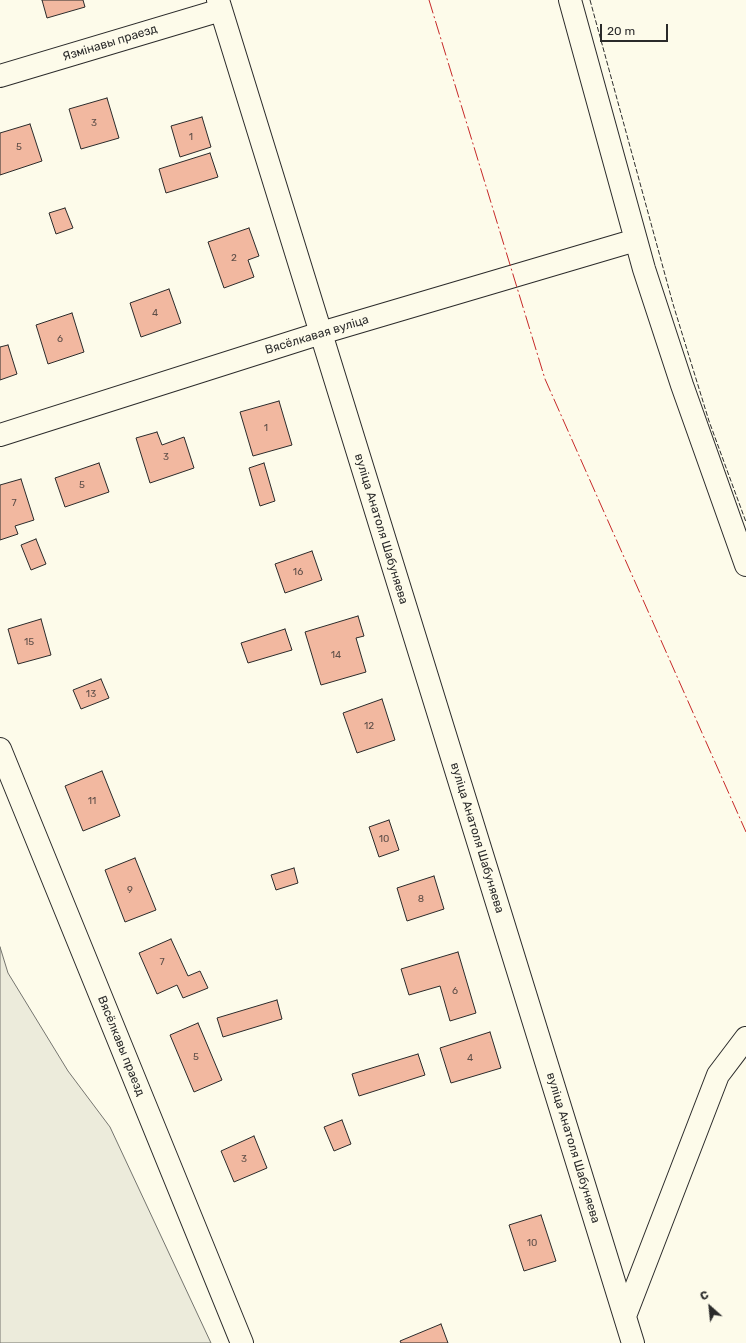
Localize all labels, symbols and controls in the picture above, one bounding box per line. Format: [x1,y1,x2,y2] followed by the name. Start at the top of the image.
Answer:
[602,16,670,42] scale bar
[61,22,159,64] street label: Язмінавы праезд
[607,24,635,38] text: 20 m
[91,117,97,129] house number: 3
[189,131,193,143] house number: 1
[16,141,22,153] house number: 5
[231,252,237,264] house number: 2
[152,307,158,319] house number: 4
[263,312,371,358] street label: Вясёлкавая вуліца
[57,333,63,345] house number: 6
[264,422,268,434] house number: 1
[163,451,169,463] house number: 3
[351,452,411,606] street label: вуліца Анатоля Шабуняева
[79,479,85,491] house number: 5
[11,497,17,509] house number: 7
[293,566,303,578] house number: 16
[24,636,34,648] house number: 15
[331,649,341,661] house number: 14
[86,688,96,700] house number: 13
[364,720,374,732] house number: 12
[447,761,507,915] street label: вуліца Анатоля Шабуняева
[88,795,96,807] house number: 11
[379,833,389,845] house number: 10
[127,884,133,896] house number: 9
[418,893,424,905] house number: 8
[159,956,165,968] house number: 7
[452,985,458,997] house number: 6
[94,994,148,1098] street label: Вясёлкавы праезд
[193,1051,199,1063] house number: 5
[467,1052,473,1064] house number: 4
[543,1071,603,1225] street label: вуліца Анатоля Шабуняева
[241,1153,247,1165] house number: 3
[527,1237,537,1249] house number: 10
[690,1287,730,1327] north arrow
[698,1288,711,1303] text: С

